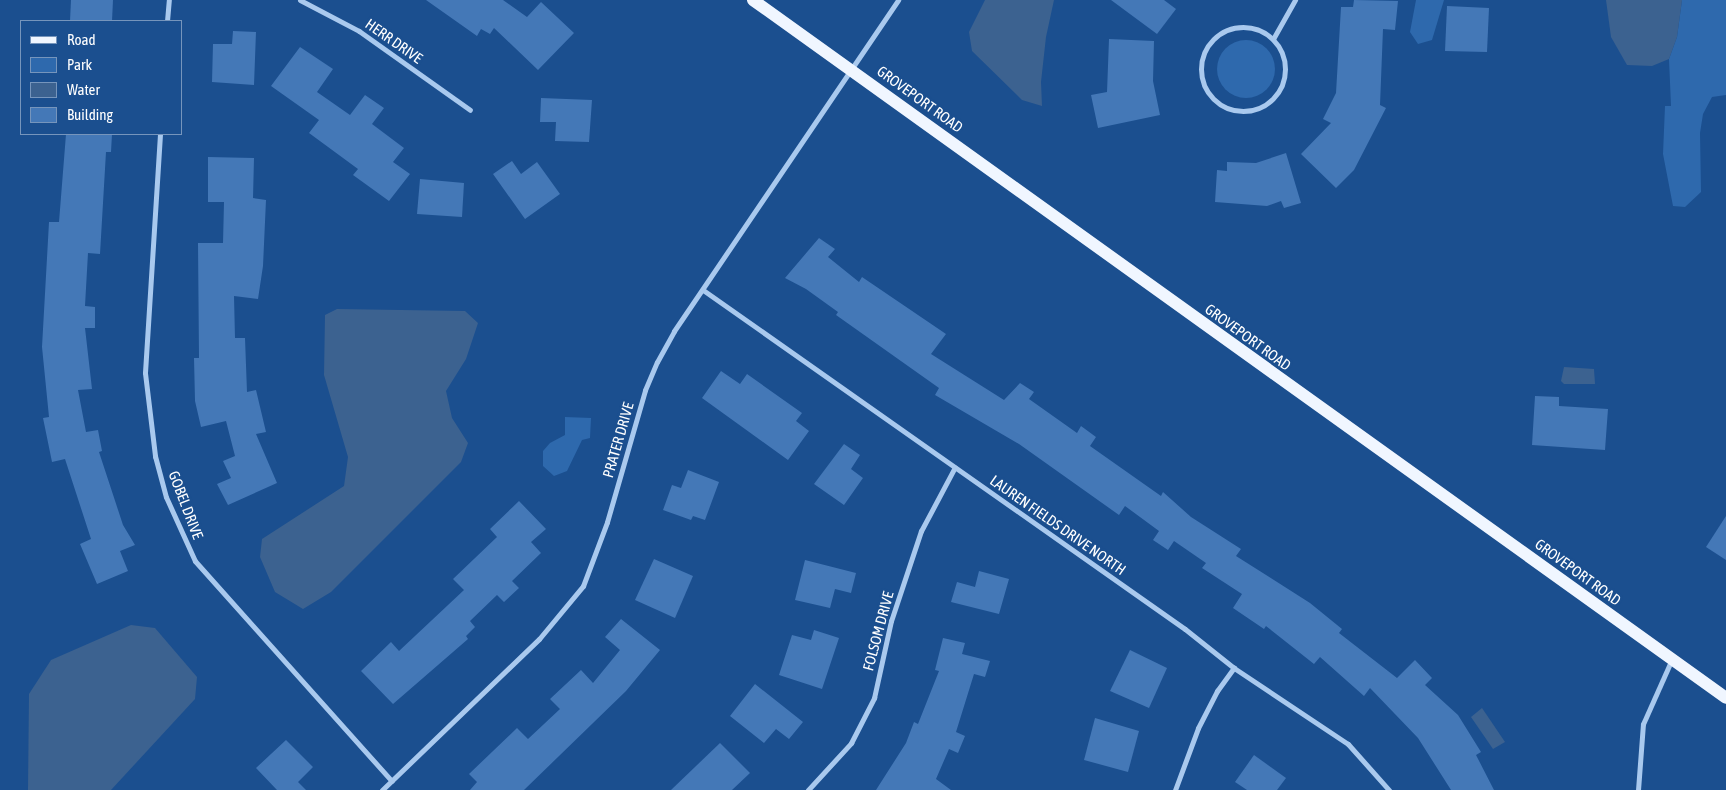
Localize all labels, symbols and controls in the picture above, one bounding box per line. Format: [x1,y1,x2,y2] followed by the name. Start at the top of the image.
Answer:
[362,15,426,67] street label: HERR DRIVE
[20,20,182,135] legend
[67,31,96,48] text: Road
[67,56,92,73] text: Park
[874,62,966,136] street label: GROVEPORT ROAD
[67,81,100,98] text: Water
[67,106,113,123] text: Building
[1202,300,1294,374] street label: GROVEPORT ROAD
[599,400,637,480] street label: PRATER DRIVE
[165,468,207,542] street label: GOBEL DRIVE
[987,471,1129,579] street label: LAUREN FIELDS DRIVE NORTH
[1532,535,1624,609] street label: GROVEPORT ROAD
[859,589,897,673] street label: FOLSOM DRIVE

